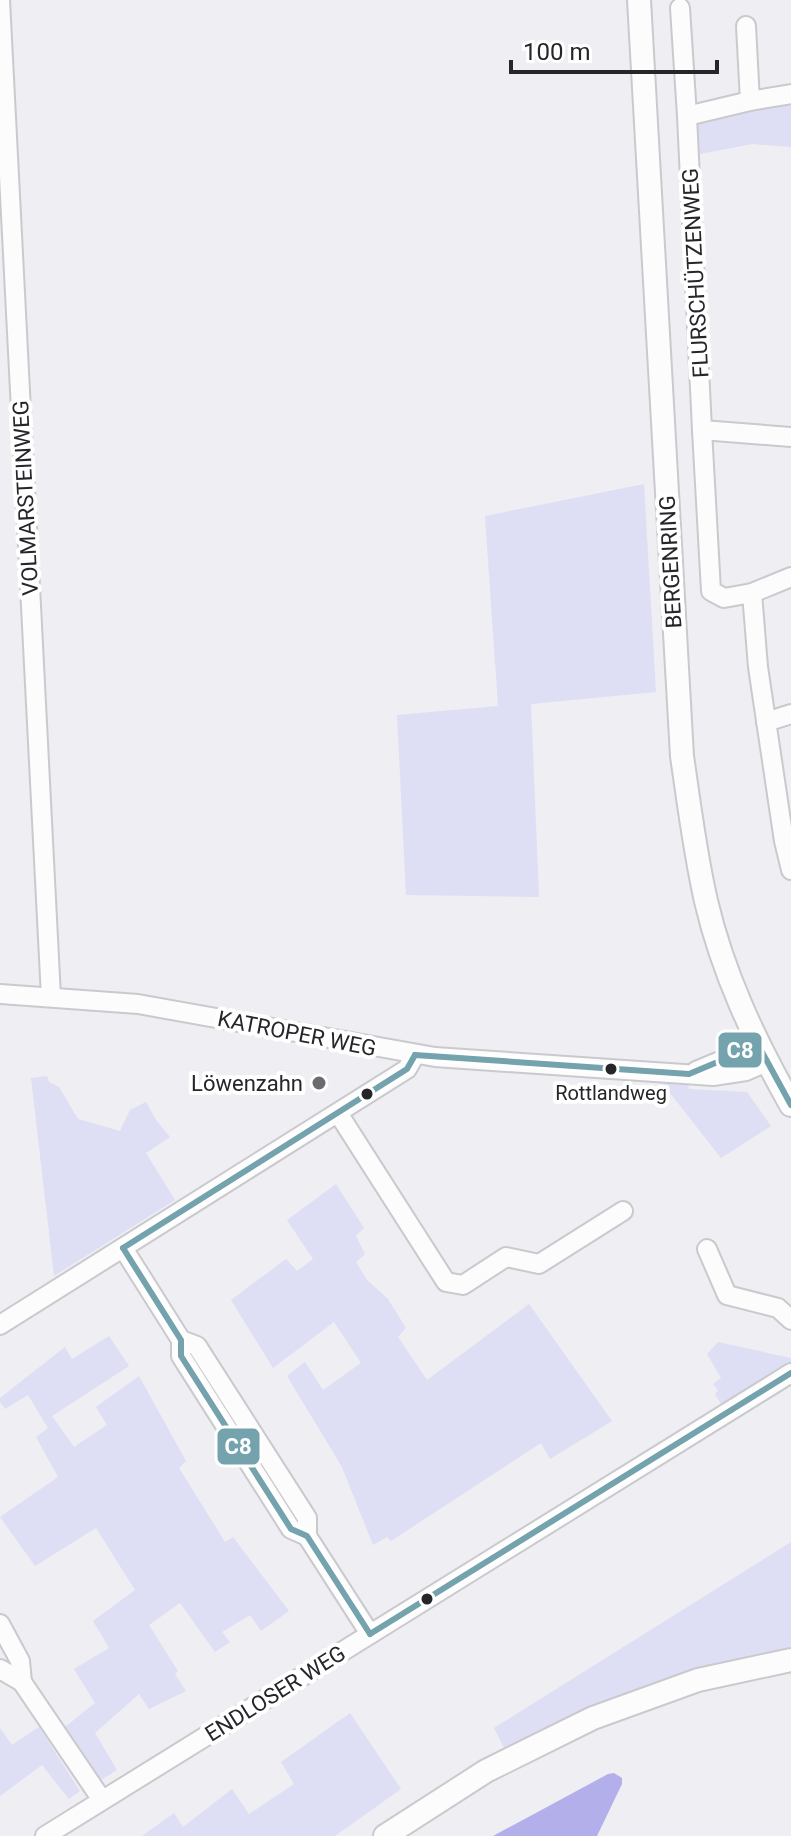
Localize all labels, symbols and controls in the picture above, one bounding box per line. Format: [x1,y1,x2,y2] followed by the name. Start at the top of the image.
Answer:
[511,24,717,74] scale bar
[523,38,590,66] text: 100 m
[678,167,713,379] street label: FLURSCHÜTZENWEG
[8,400,43,596] street label: VOLMARSTEINWEG
[655,495,686,629] street label: BERGENRING
[215,1006,378,1061] street label: KATROPER WEG
[717,1031,763,1069] line badge: C8
[726,1038,754,1063] text: C8
[603,1061,619,1077] marker: Rottlandweg
[191,1071,303,1096] place label: Löwenzahn
[310,1074,328,1092] marker: Löwenzahn
[555,1081,667,1105] place label: Rottlandweg
[359,1086,375,1102] unlabelled marker
[216,1427,261,1466] line badge: C8
[224,1434,252,1459] text: C8
[419,1591,435,1607] unlabelled marker
[201,1640,350,1747] street label: ENDLOSER WEG

